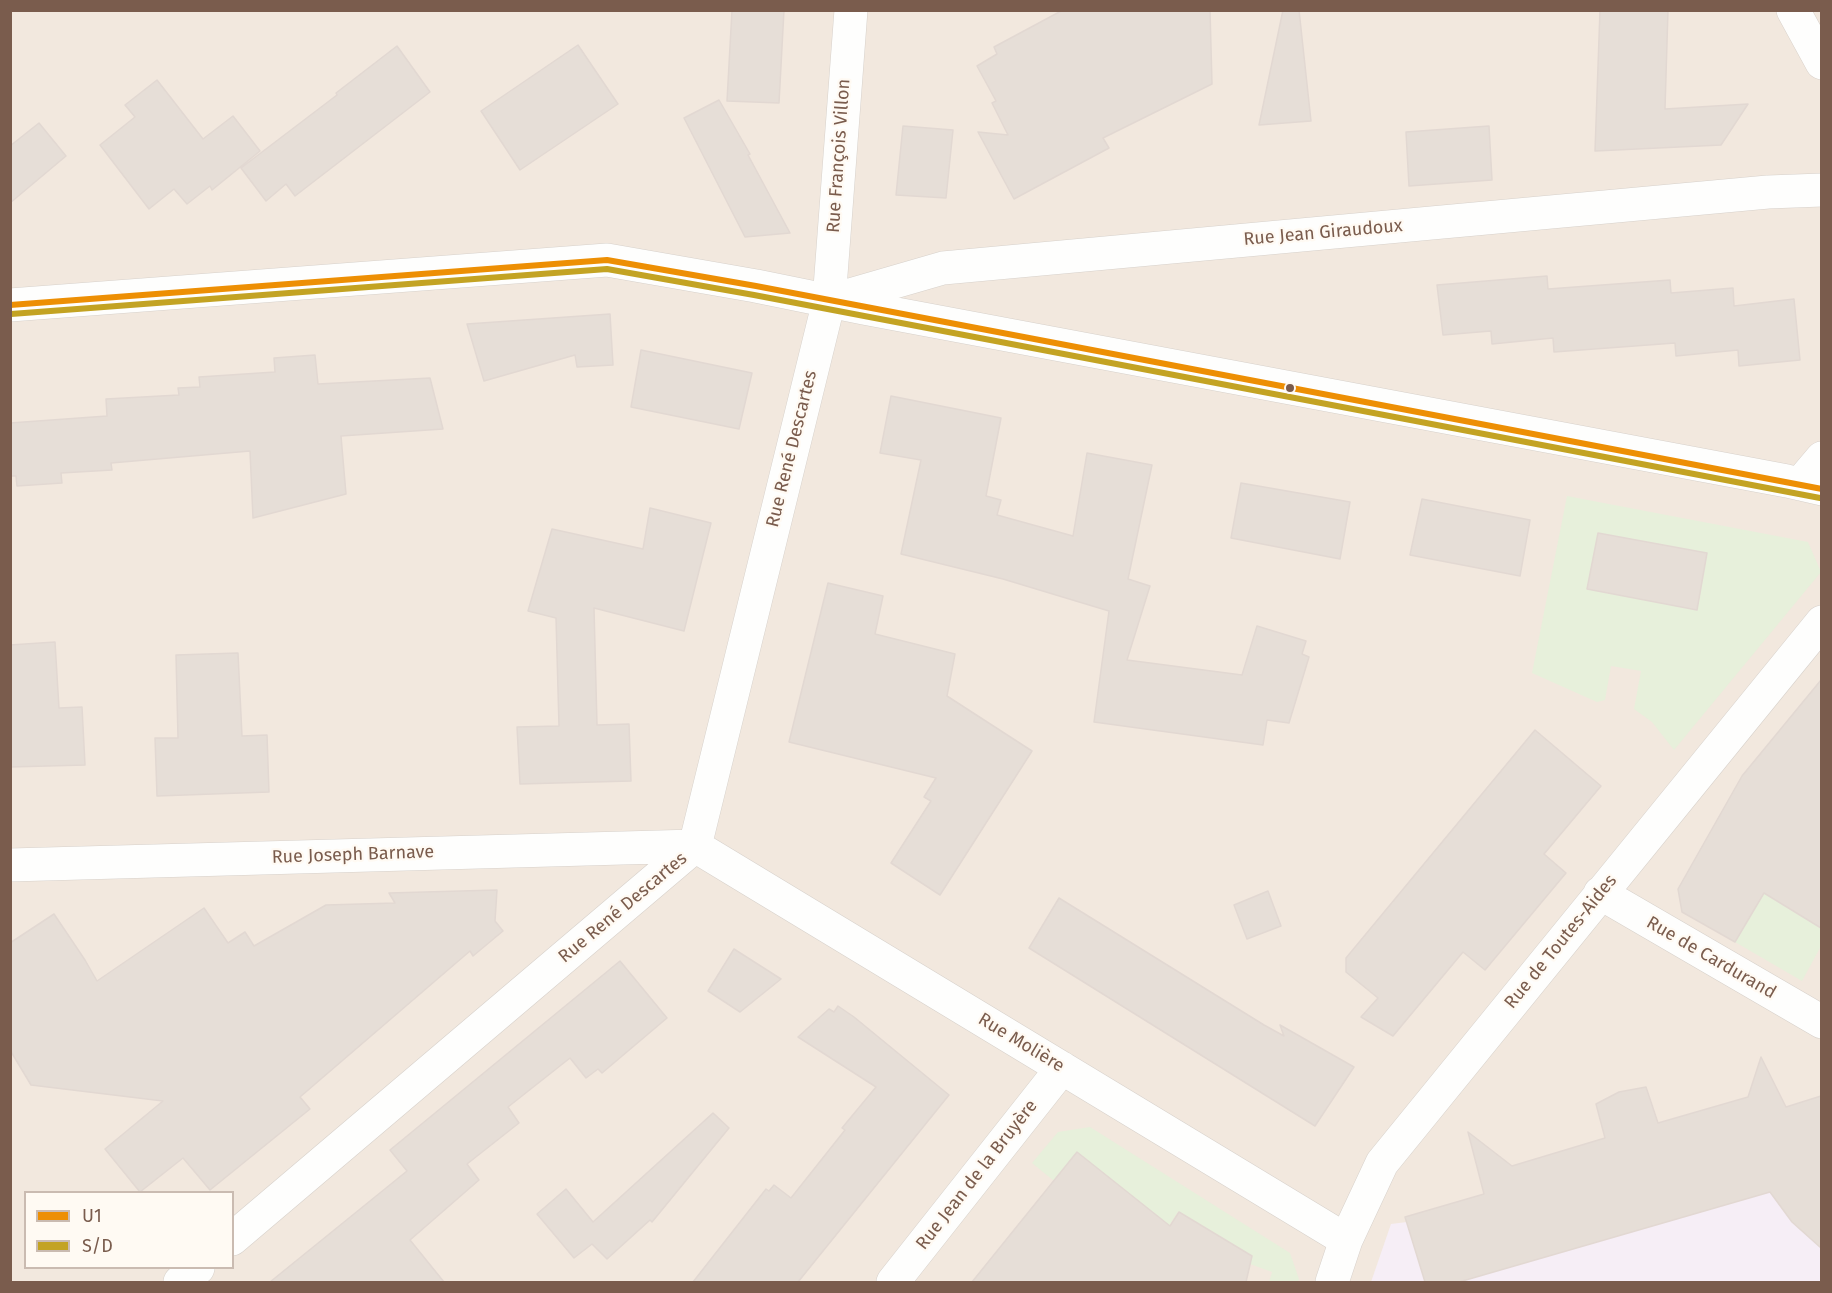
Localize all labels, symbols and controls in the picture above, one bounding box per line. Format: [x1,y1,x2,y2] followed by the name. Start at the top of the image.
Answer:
[823,78,855,234] street label: Rue François Villon
[1243,215,1403,251] street label: Rue Jean Giraudoux
[762,368,822,530] street label: Rue René Descartes
[1284,382,1296,394] unlabelled marker
[271,841,435,869] street label: Rue Joseph Barnave
[554,848,692,968] street label: Rue René Descartes
[1500,871,1622,1013] street label: Rue de Toutes-Aides
[1642,912,1780,1004] street label: Rue de Cardurand
[974,1009,1068,1077] street label: Rue Molière
[912,1096,1042,1254] street label: Rue Jean de la Bruyère
[24,1191,234,1269] legend
[82,1205,102,1227] text: U1
[82,1235,113,1257] text: S/D

